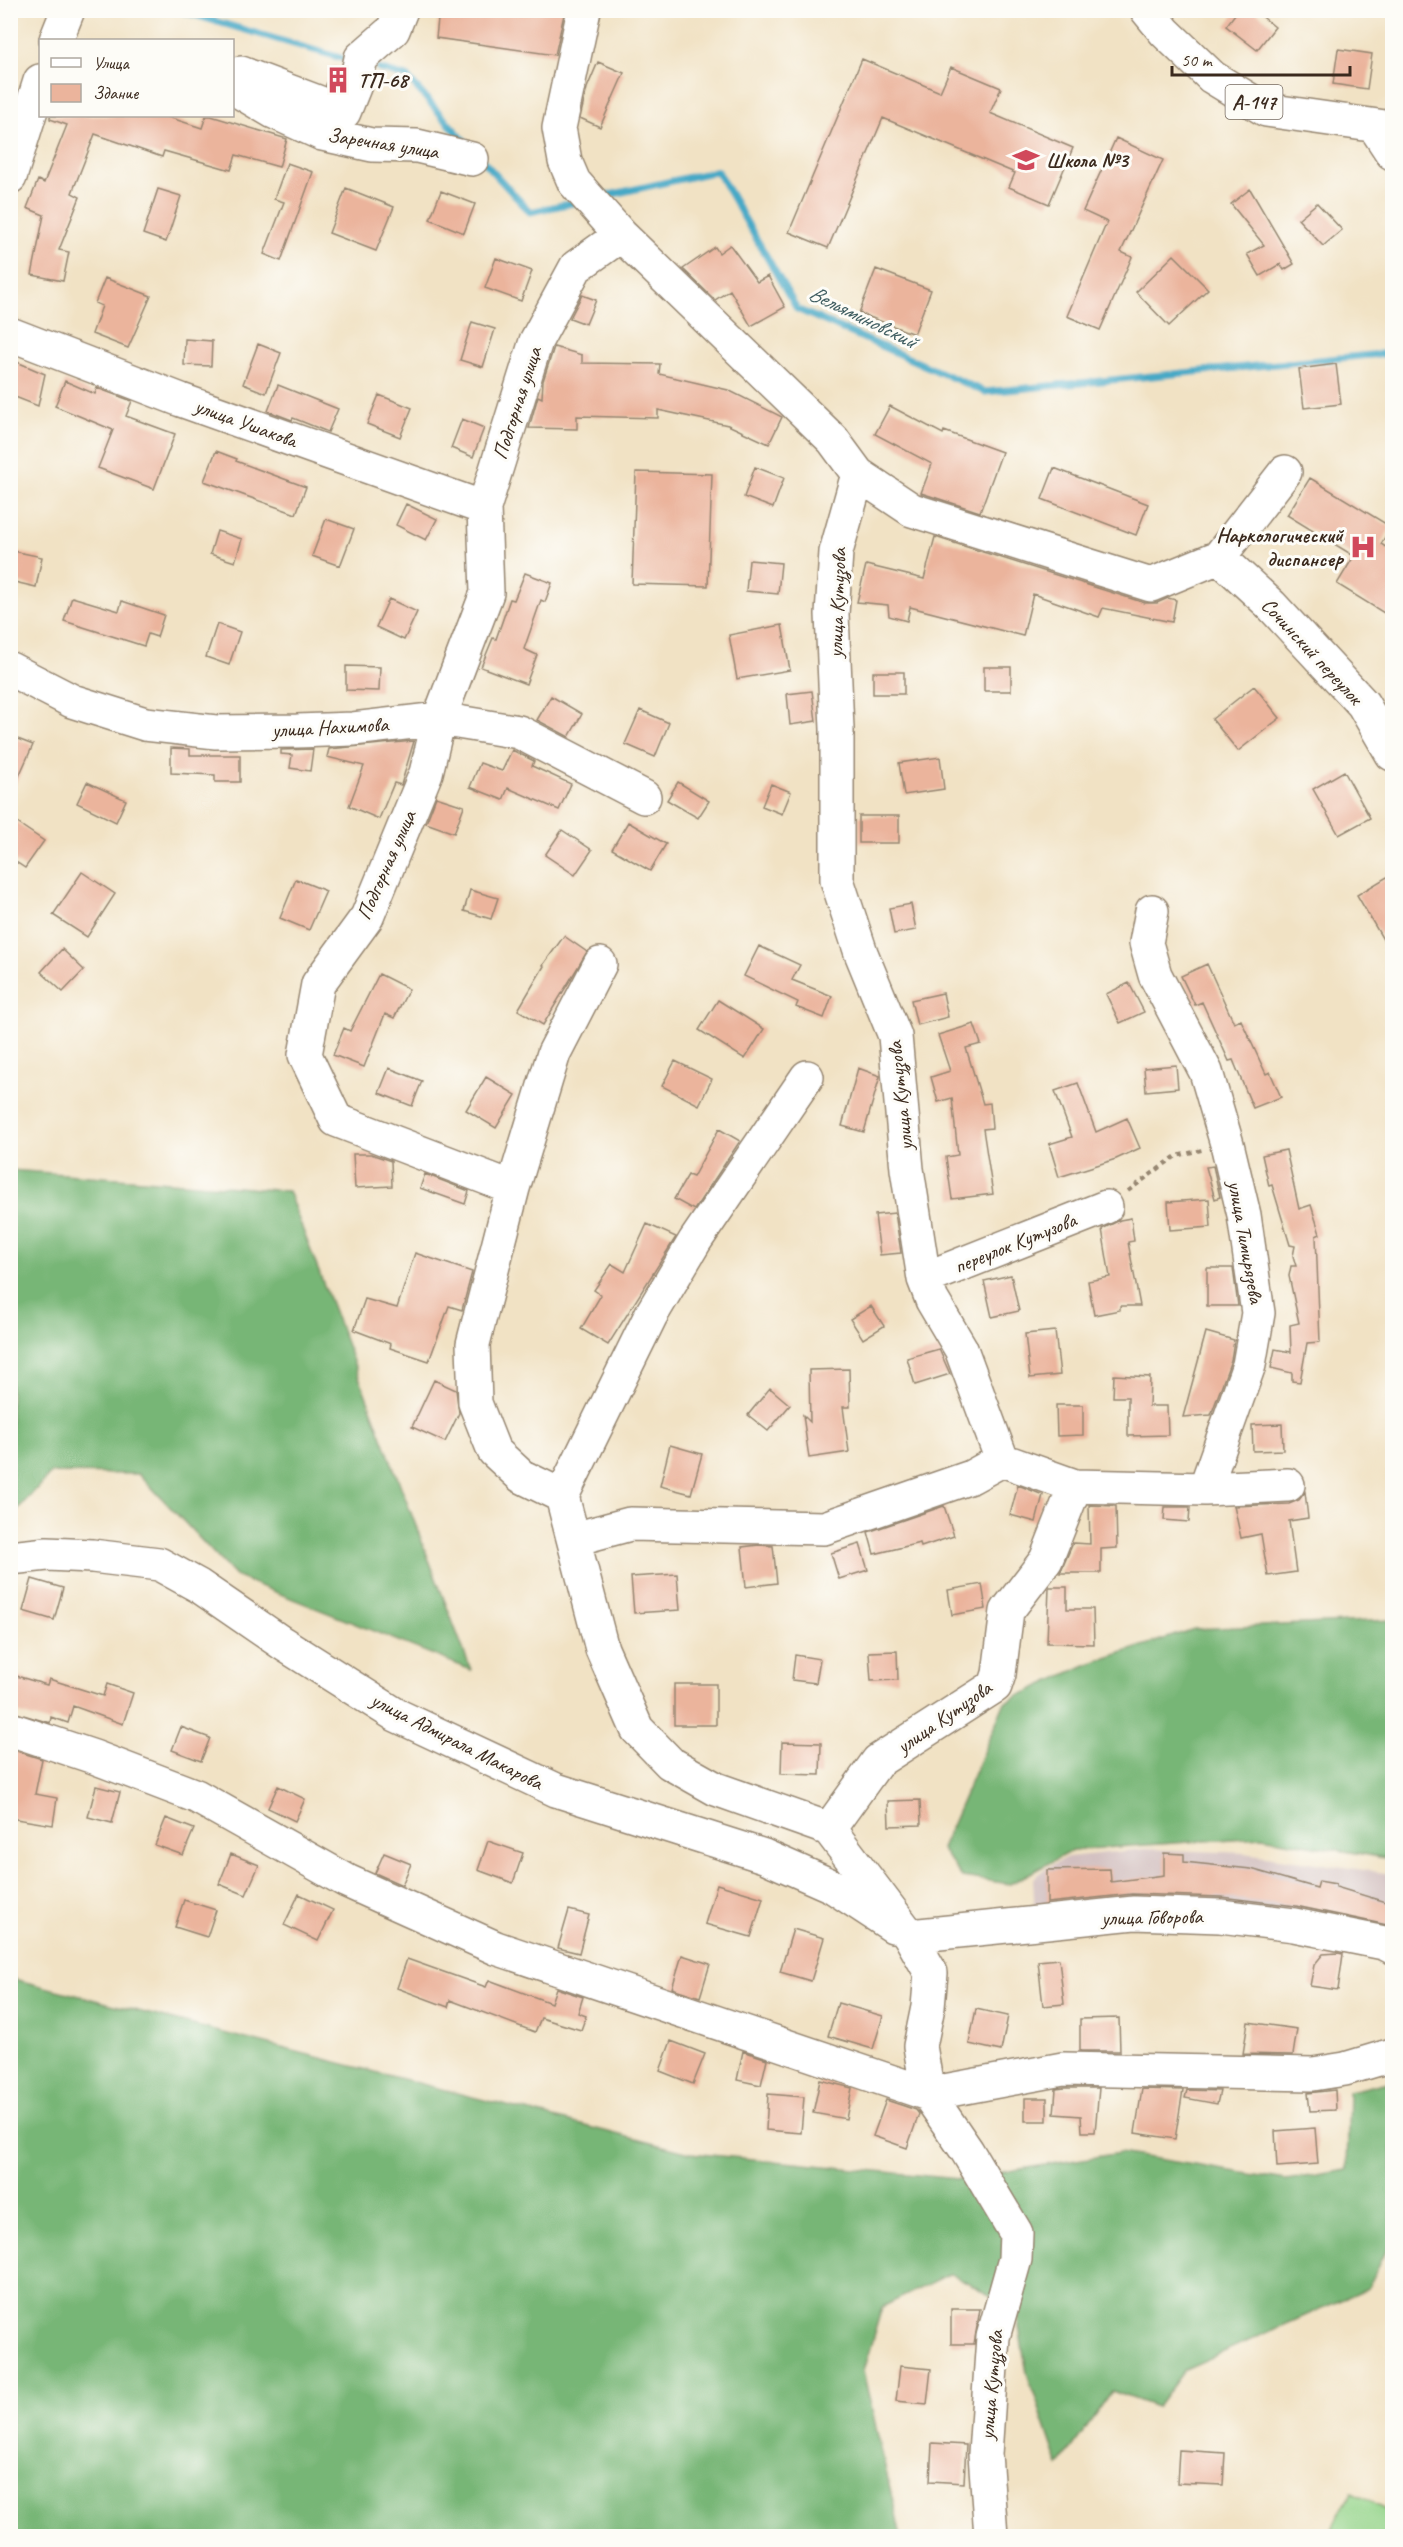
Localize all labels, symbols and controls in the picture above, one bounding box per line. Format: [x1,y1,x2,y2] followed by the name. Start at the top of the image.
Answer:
[39,39,234,117] legend
[1172,39,1350,77] scale bar
[1181,49,1214,71] text: 50 m
[93,52,130,74] text: Улица
[323,65,353,95] building icon: ТП-68
[358,67,410,93] place label: ТП-68
[93,82,139,104] text: Здание
[1226,85,1282,119] road number: А-147
[325,121,442,165] street label: Заречная улица
[1011,145,1041,175] school or university icon: Школа №3
[1046,147,1131,173] place label: Школа №3
[804,279,925,357] water label: Вельяминовский
[487,342,548,463] street label: Подгорная улица
[190,392,303,454] street label: улица Ушакова
[1216,522,1345,572] place label: Наркологический диспансер
[1348,532,1378,562] hospital icon: Наркологический диспансер
[822,546,853,660] street label: улица Кутузова
[1256,592,1370,712] street label: Сочинский переулок
[269,711,391,743] street label: улица Нахимова
[350,805,422,924] street label: Подгорная улица
[881,1038,920,1154] street label: улица Кутузова
[1222,1177,1270,1307] street label: улица Тимирязева
[950,1206,1081,1279] street label: переулок Кутузова
[890,1674,998,1761] street label: улица Кутузова
[365,1686,549,1796] street label: улица Адмирала Макарова
[1099,1903,1205,1931] street label: улица Говорова
[973,2327,1010,2443] street label: улица Кутузова

